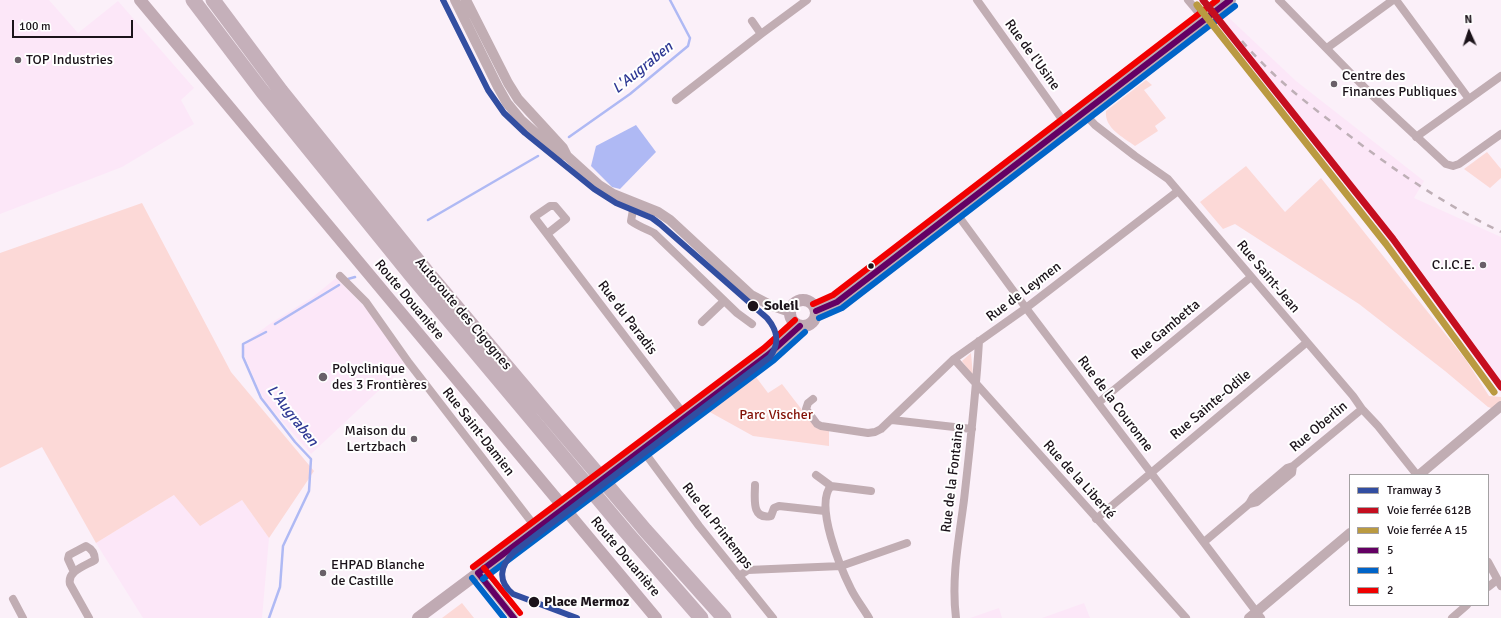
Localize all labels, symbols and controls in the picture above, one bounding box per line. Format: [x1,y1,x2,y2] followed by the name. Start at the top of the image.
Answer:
[14,12,135,38] scale bar
[1449,12,1489,52] north arrow
[1464,13,1473,26] text: N
[1001,16,1063,94] street label: Rue de l'Usine
[19,19,51,34] text: 100 m
[609,38,677,98] water label: L'Augraben
[26,52,113,68] place label: TOP Industries
[13,55,23,65] marker: TOP Industries
[1342,68,1457,100] place label: Centre des Finances Publiques
[1329,79,1339,89] marker: Centre des Finances Publiques
[1233,237,1303,317] street label: Rue Saint-Jean
[411,254,515,374] street label: Autoroute des Cigognes
[371,257,447,343] street label: Route Douanière
[1432,257,1475,273] place label: C.I.C.E.
[983,258,1065,326] street label: Rue de Leymen
[1478,260,1488,270] marker: C.I.C.E.
[866,261,876,271] unlabelled marker
[594,278,660,358] street label: Rue du Paradis
[1128,296,1204,364] street label: Rue Gambetta
[764,298,799,314] place label: Soleil
[746,299,760,313] marker: Soleil
[1074,353,1156,455] street label: Rue de la Couronne
[332,361,427,394] place label: Polyclinique des 3 Frontières
[1167,366,1255,444] street label: Rue Sainte-Odile
[317,371,329,383] marker: Polyclinique des 3 Frontières
[263,382,321,450] water label: L'Augraben
[438,384,518,480] street label: Rue Saint-Damien
[1287,398,1351,456] street label: Rue Oberlin
[739,407,813,423] park label: Parc Vischer
[938,422,968,534] street label: Rue de la Fontaine
[345,423,406,456] place label: Maison du Lertzbach
[409,434,419,444] marker: Maison du Lertzbach
[1039,437,1119,523] street label: Rue de la Liberté
[1349,474,1489,606] legend
[678,479,756,573] street label: Rue du Printemps
[1387,483,1441,498] text: Tramway 3
[1387,503,1471,518] text: Voie ferrée 612B
[587,514,663,600] street label: Route Douanière
[1387,523,1468,538] text: Voie ferrée A 15
[1387,543,1393,558] text: 5
[331,557,425,590] place label: EHPAD Blanche de Castille
[1387,563,1393,578] text: 1
[318,568,328,578] marker: EHPAD Blanche de Castille
[1387,583,1393,598] text: 2
[544,594,629,610] place label: Place Mermoz
[527,595,541,609] marker: Place Mermoz

